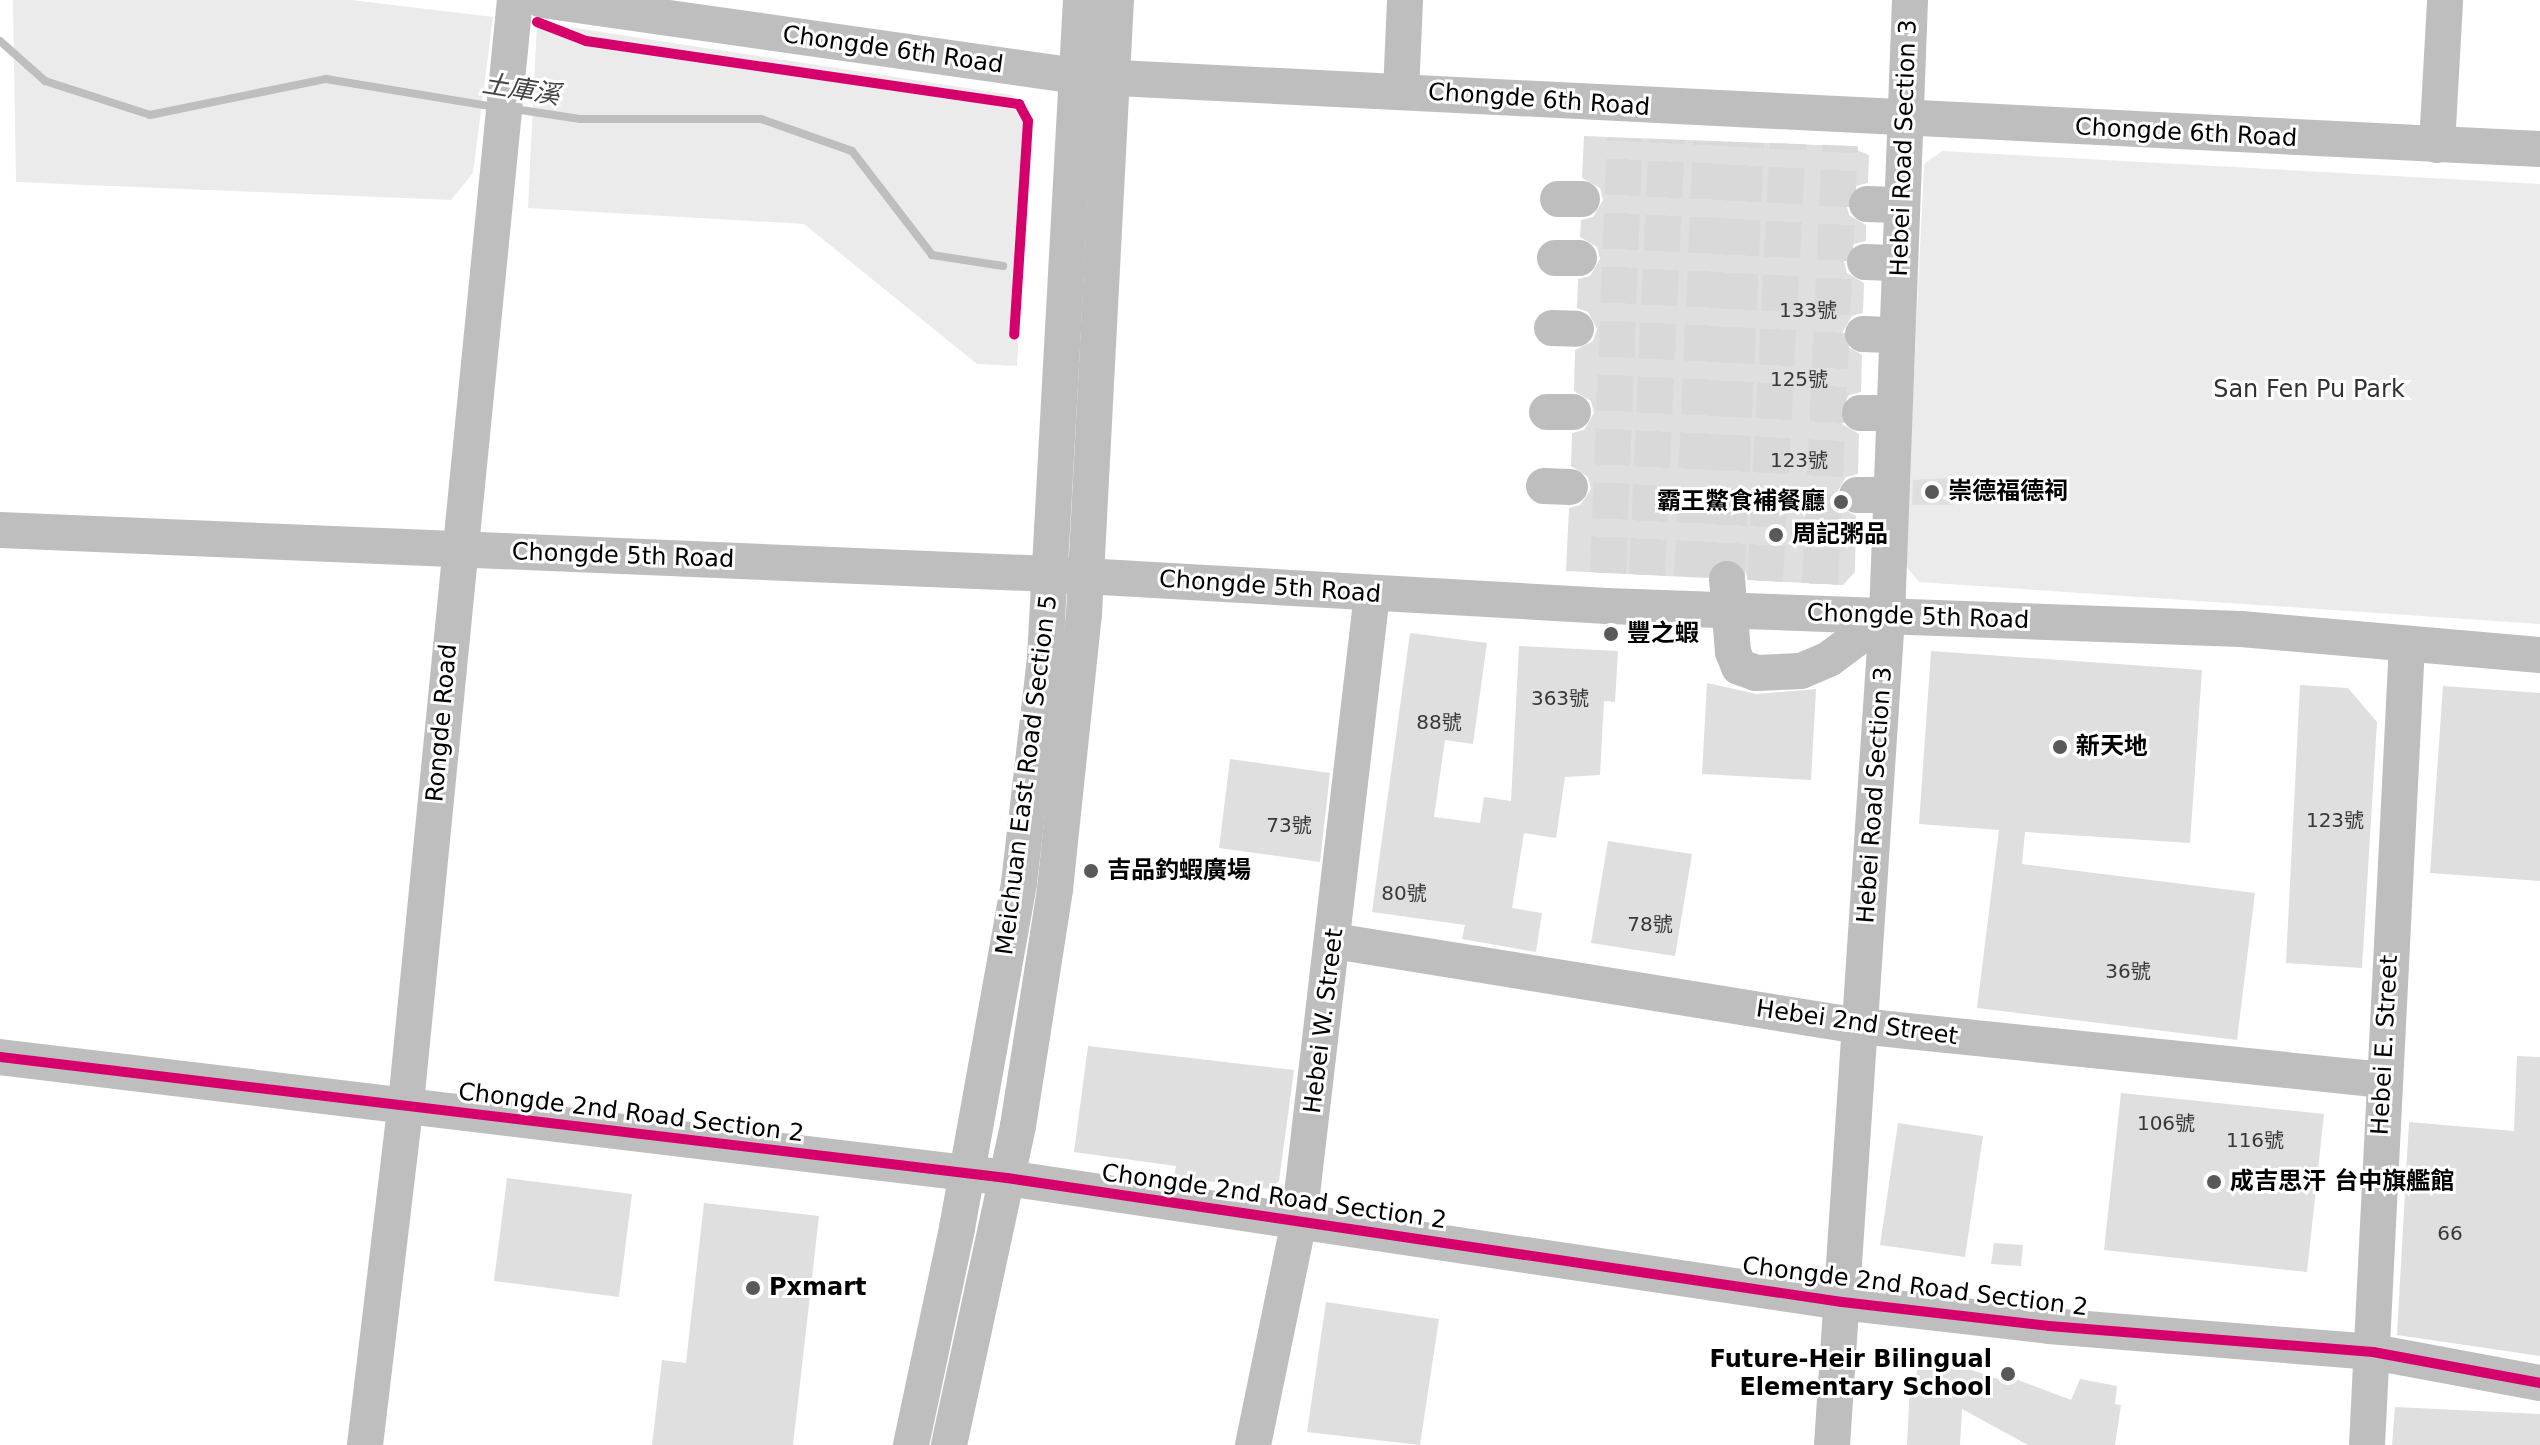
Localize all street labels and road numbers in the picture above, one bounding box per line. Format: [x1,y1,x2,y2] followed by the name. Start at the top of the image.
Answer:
[1885,19,1923,277] street label: Hebei Road Section 3
[781,20,1005,80] street label: Chongde 6th Road
[1427,78,1651,122] street label: Chongde 6th Road
[2074,113,2298,153] street label: Chongde 6th Road
[511,538,735,574] street label: Chongde 5th Road
[1158,565,1382,609] street label: Chongde 5th Road
[991,593,1063,957] street label: Meichuan East Road Section 5
[1806,599,2030,635] street label: Chongde 5th Road
[421,643,463,803] street label: Rongde Road
[1852,666,1898,924] street label: Hebei Road Section 3
[1298,927,1350,1115] street label: Hebei W. Street
[2366,954,2404,1136] street label: Hebei E. Street
[1754,995,1960,1051] street label: Hebei 2nd Street
[457,1078,805,1148] street label: Chongde 2nd Road Section 2
[1100,1159,1448,1235] street label: Chongde 2nd Road Section 2
[1741,1252,2089,1322] street label: Chongde 2nd Road Section 2

